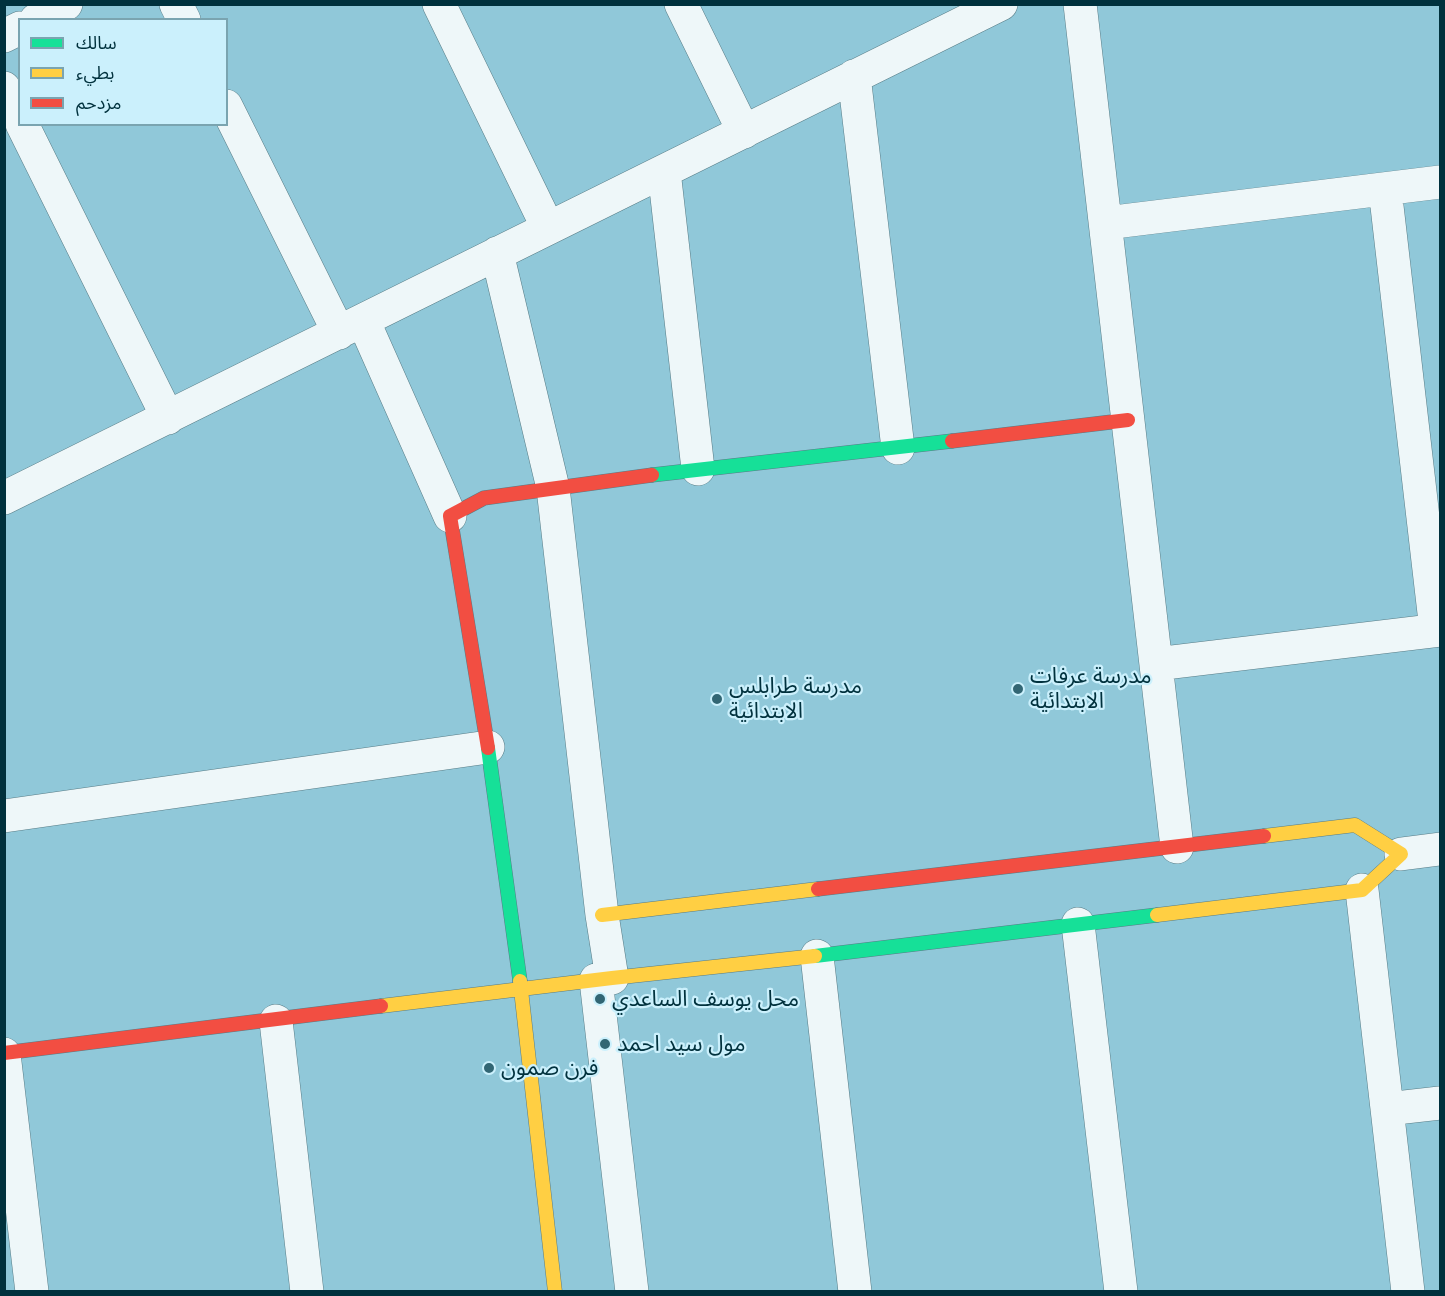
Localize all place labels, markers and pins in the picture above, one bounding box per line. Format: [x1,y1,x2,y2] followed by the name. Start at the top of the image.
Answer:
[1030,663,1152,714] place label: مدرسة عرفات الابتدائية
[729,673,862,724] place label: مدرسة طرابلس الابتدائية
[1011,682,1025,696] marker: مدرسة عرفات الابتدائية
[710,692,724,706] marker: مدرسة طرابلس الابتدائية
[612,986,799,1012] place label: محل يوسف الساعدي
[593,992,607,1006] marker: محل يوسف الساعدي
[617,1031,745,1057] place label: مول سيد احمد
[598,1037,612,1051] marker: مول سيد احمد
[501,1055,598,1081] place label: فرن صمون
[482,1061,496,1075] marker: فرن صمون

